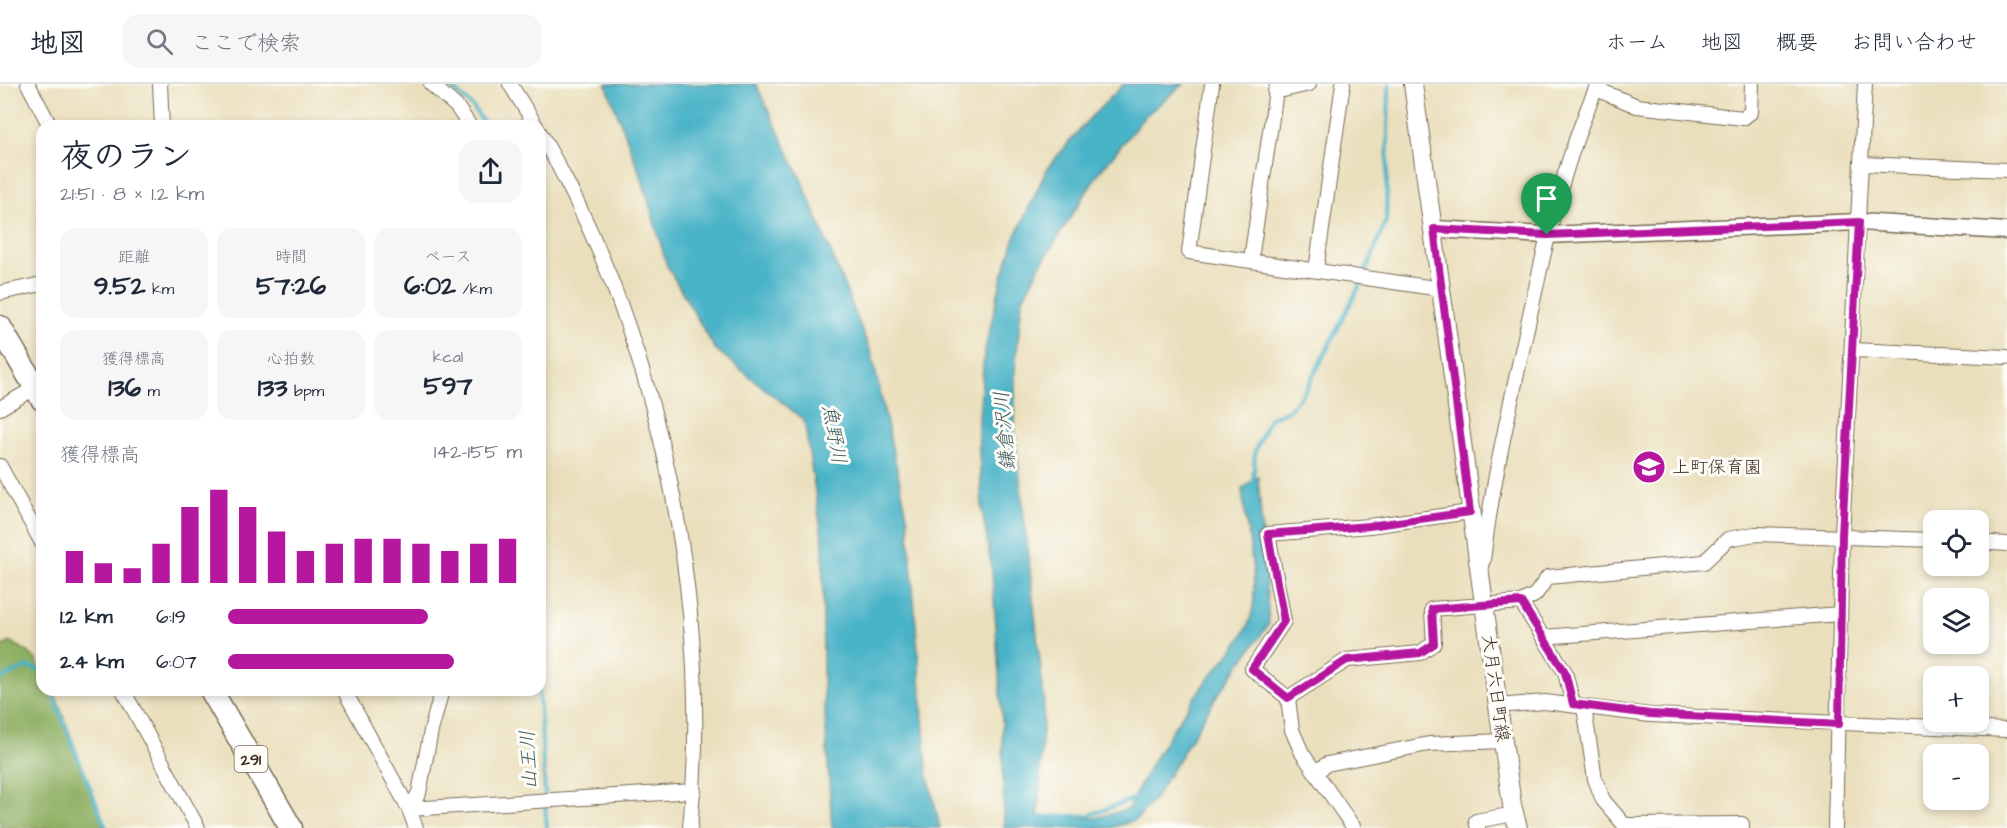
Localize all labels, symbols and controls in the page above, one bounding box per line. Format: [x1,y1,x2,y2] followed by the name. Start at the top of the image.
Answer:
[122,14,542,68] search box
[30,24,86,63] text: 地図
[143,25,176,58] icon: search
[191,28,301,59] text: ここで検索
[1606,28,1668,57] text: ホーム
[1701,28,1743,57] text: 地図
[1776,28,1818,57] text: 概要
[1851,28,1977,57] text: お問い合わせ
[60,134,192,180] text: 夜のラン
[459,140,522,203] button: share
[1521,173,1572,235] pin
[60,180,204,208] text: 21:51 · 8 × 1.2 km
[1530,182,1563,215] icon: arrive
[118,246,150,268] text: 距離
[275,246,307,268] text: 時間
[424,246,472,268] text: ペース
[94,268,146,304] text: 9.52
[256,268,326,304] text: 57:26
[404,268,456,304] text: 6:02
[146,278,174,300] text: km
[456,278,492,300] text: /km
[433,346,463,368] text: kcal
[102,348,166,370] text: 獲得標高
[267,348,315,370] text: 心拍数
[423,368,473,404] text: 597
[108,370,141,406] text: 136
[258,370,288,406] text: 133
[141,380,160,402] text: m
[288,380,324,402] text: bpm
[988,390,1022,472] water label: 鎌倉沢川
[815,402,853,466] water label: 魚野川
[434,438,522,466] text: 142–155 m
[60,441,140,469] text: 獲得標高
[1631,449,1667,485] school or university icon: 上町保育園
[1672,455,1762,480] place label: 上町保育園
[1923,510,1989,810] map controls
[1923,510,1989,576] button: locate
[1923,588,1989,654] button: layers
[60,603,113,631] text: 1.2 km
[156,603,186,631] text: 6:19
[1476,633,1515,743] street label: 大月六日町線
[60,648,124,676] text: 2.4 km
[156,648,197,676] text: 6:07
[1923,666,1989,732] button: +
[513,729,545,791] water label: 山王川
[1923,744,1989,810] button: −
[234,746,268,772] road number: 291

